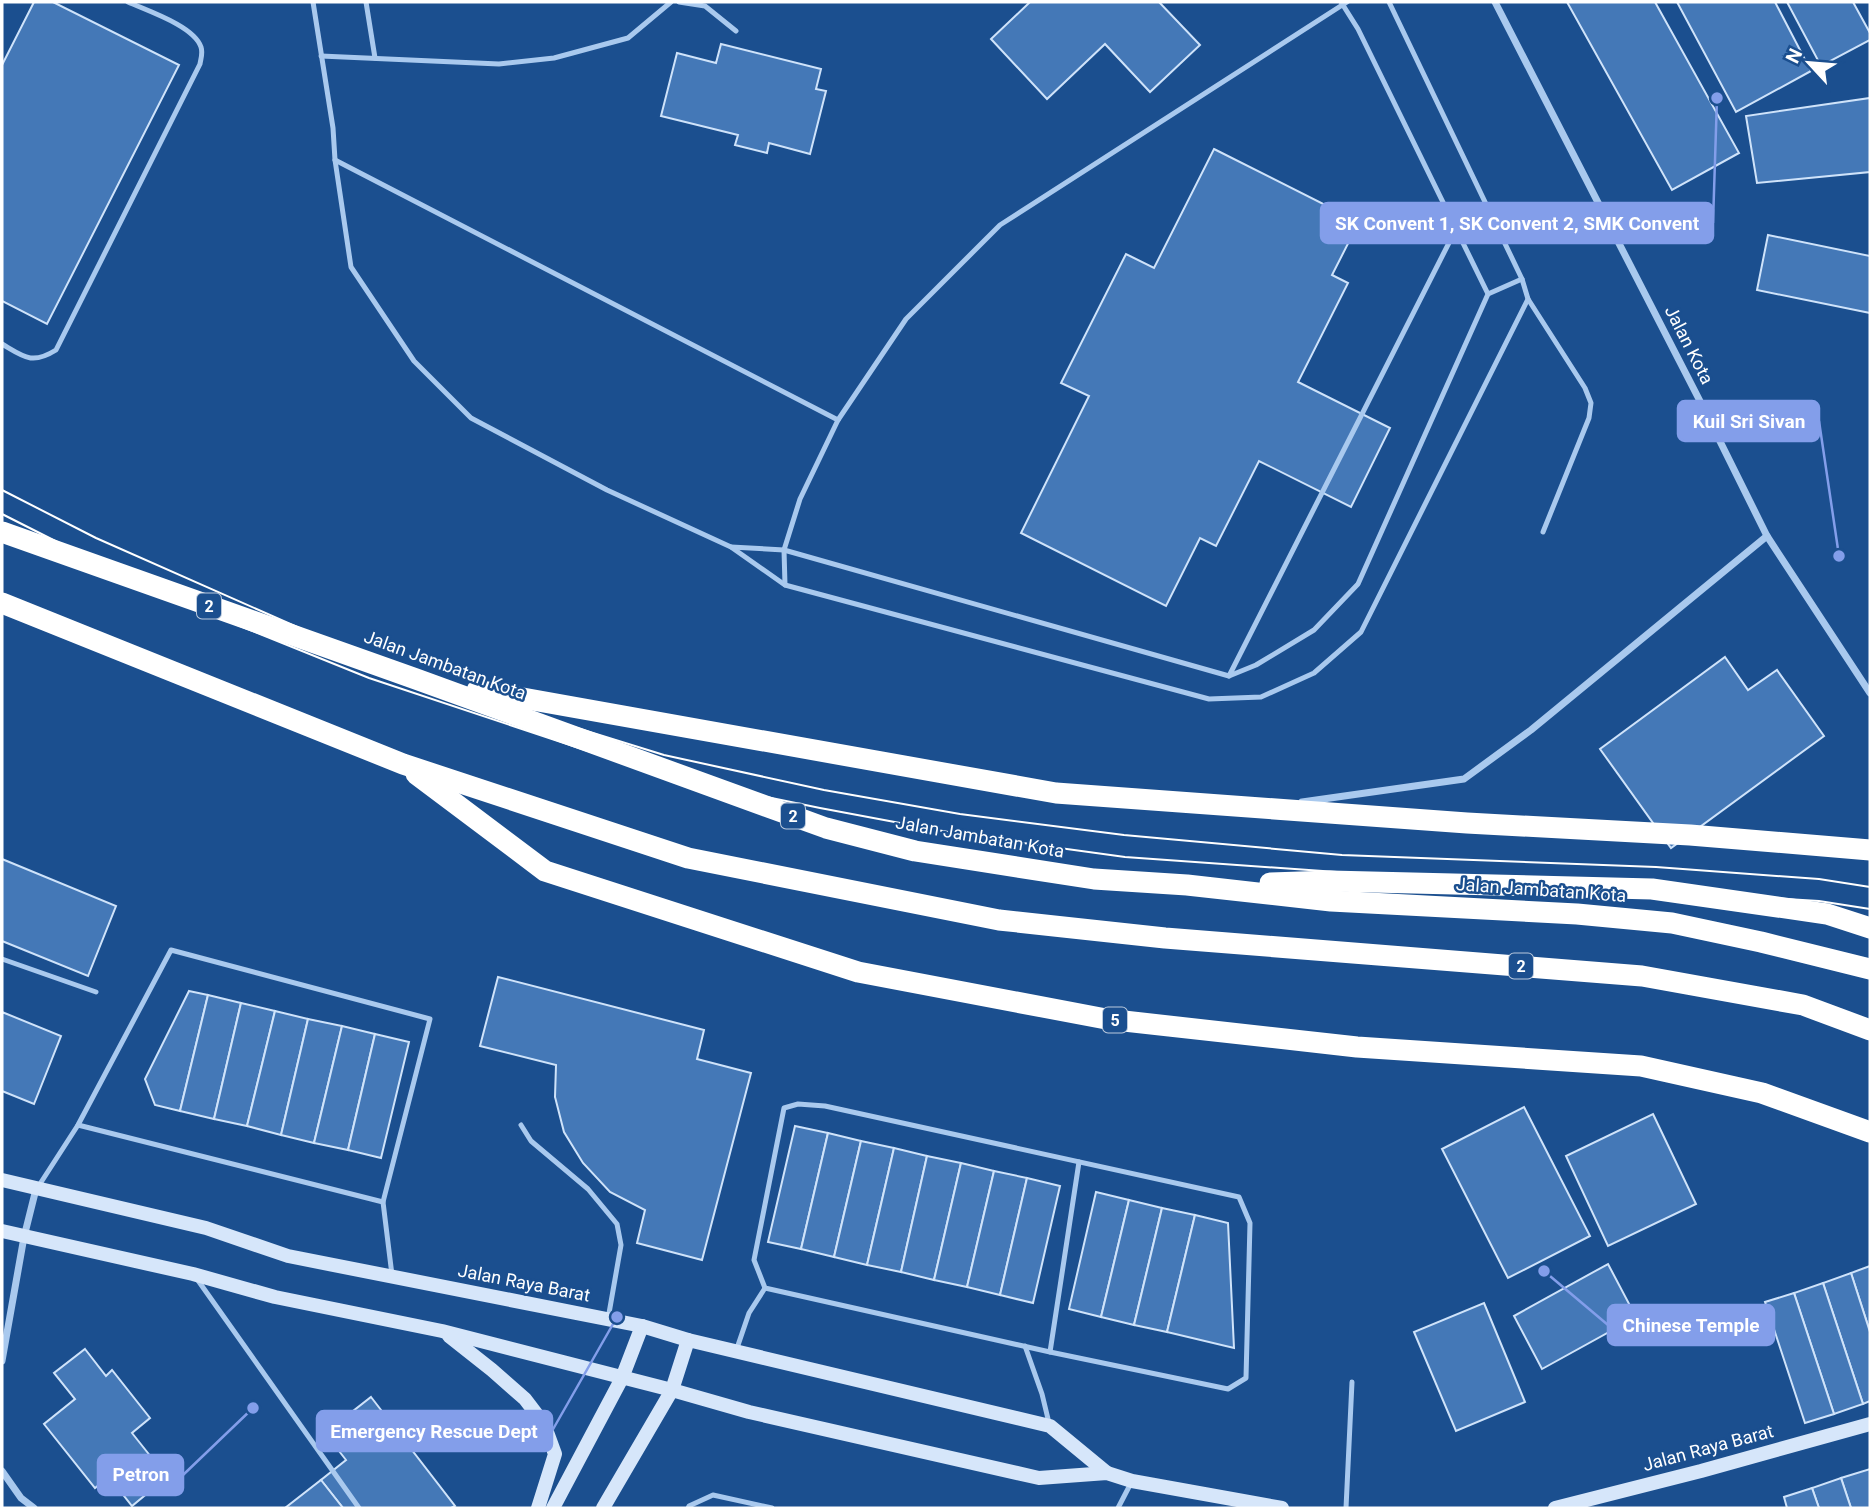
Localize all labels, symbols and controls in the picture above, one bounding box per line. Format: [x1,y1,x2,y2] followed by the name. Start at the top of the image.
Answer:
[1774,28,1844,98] north arrow
[1781,45,1807,67] text: N
[1321,203,1713,243] callout: SK Convent 1, SK Convent 2, SMK Convent
[1335,212,1700,235] text: SK Convent 1, SK Convent 2, SMK Convent
[1661,302,1718,388] street label: Jalan Kota
[1678,401,1819,441] callout: Kuil Sri Sivan
[1693,410,1805,433] text: Kuil Sri Sivan
[197,594,221,618] road number: 2
[361,625,529,704] street label: Jalan Jambatan Kota
[781,804,805,828] road number: 2
[894,811,1066,862] street label: Jalan Jambatan Kota
[1455,873,1627,906] street label: Jalan Jambatan Kota
[1509,954,1533,978] road number: 2
[1103,1008,1127,1032] road number: 5
[456,1259,592,1306] street label: Jalan Raya Barat
[1608,1305,1774,1345] callout: Chinese Temple
[1623,1314,1759,1337] text: Chinese Temple
[317,1411,552,1451] callout: Emergency Rescue Dept
[330,1420,538,1443] text: Emergency Rescue Dept
[1640,1420,1775,1475] street label: Jalan Raya Barat
[98,1455,183,1495] callout: Petron
[113,1463,169,1486] text: Petron

